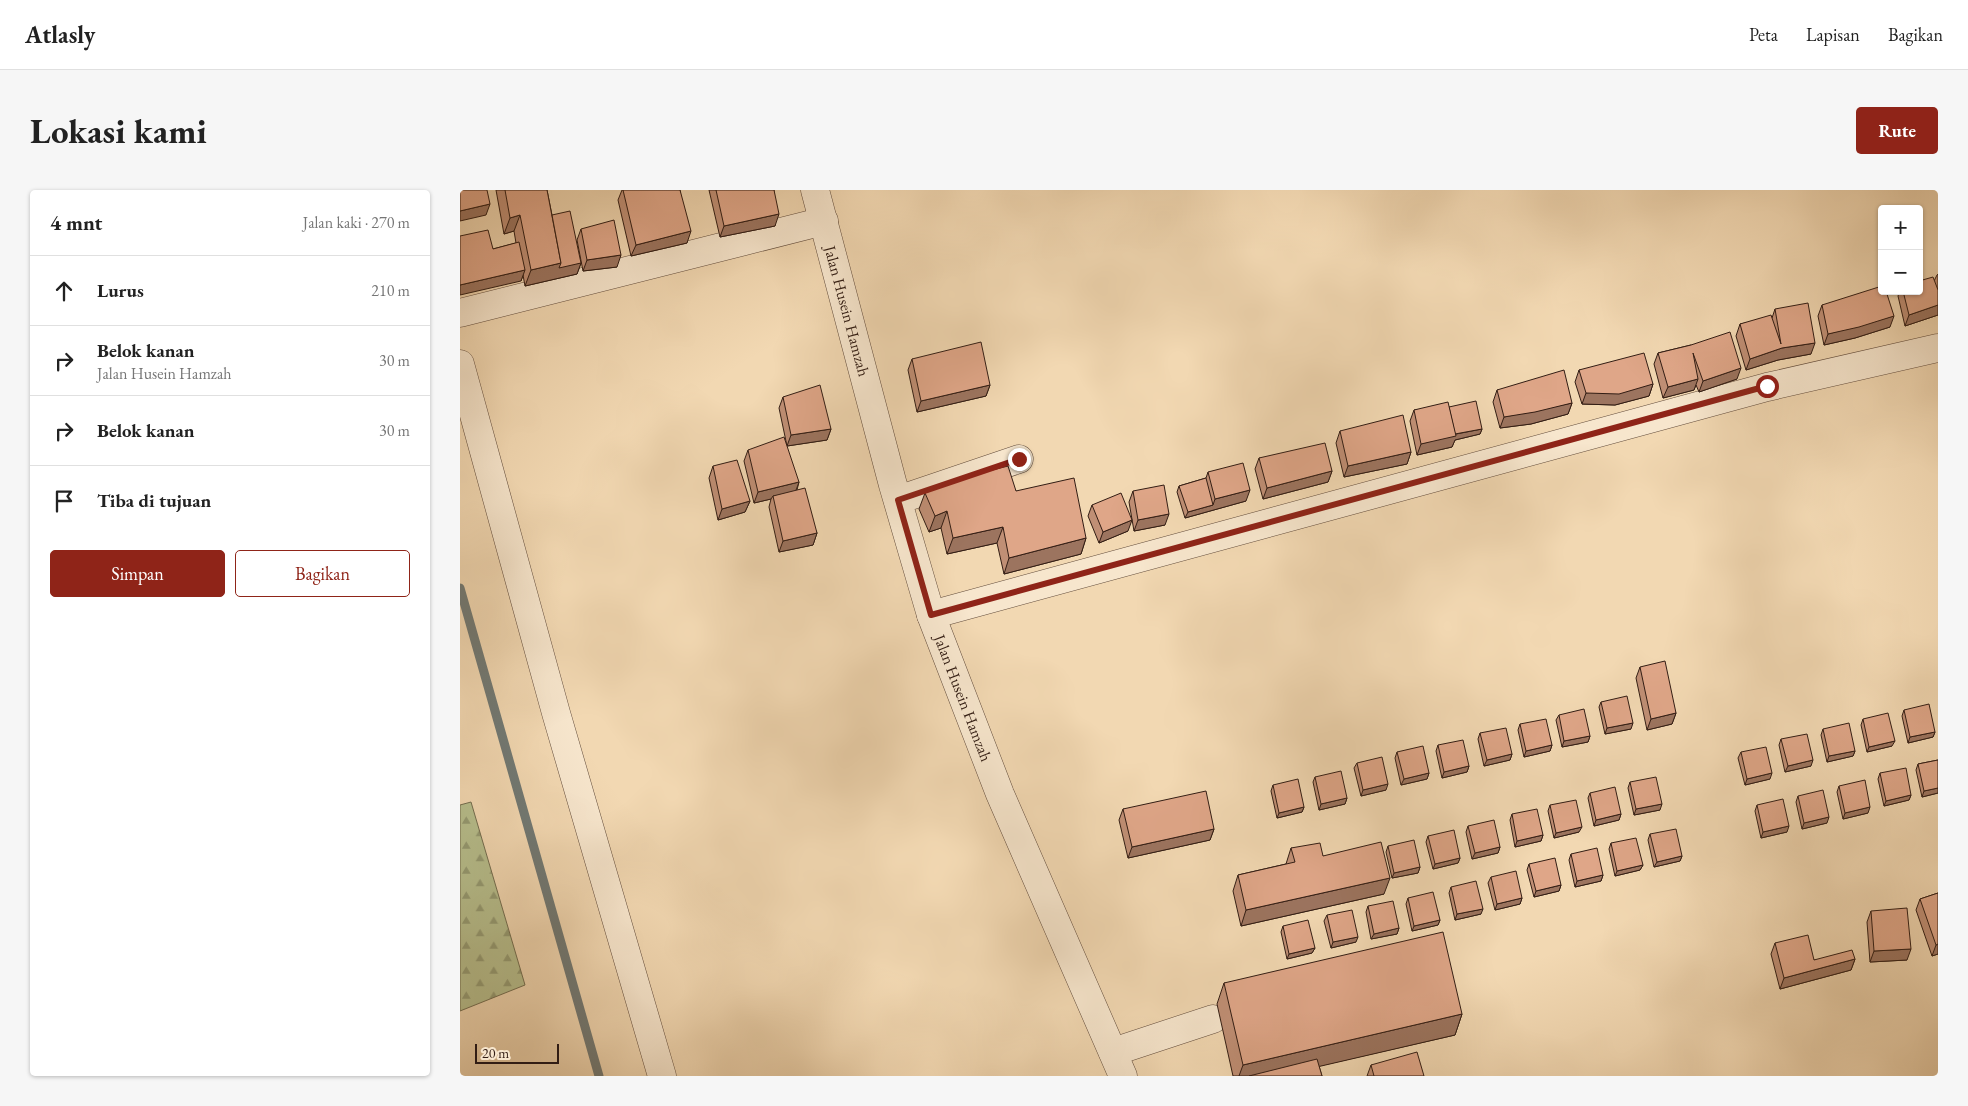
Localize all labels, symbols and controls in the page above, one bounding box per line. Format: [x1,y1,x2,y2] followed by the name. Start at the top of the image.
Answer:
[25,19,95,50] text: Atlasly
[1749,23,1778,46] text: Peta
[1806,23,1860,46] text: Lapisan
[1888,23,1943,46] text: Bagikan
[1856,107,1938,154] button: Rute
[30,108,207,153] text: Lokasi kami
[1878,205,1923,295] map controls
[1878,205,1923,250] button: +
[50,209,102,236] text: 4 mnt
[303,212,410,233] text: Jalan kaki · 270 m
[819,241,875,379] street label: Jalan Husein Hamzah
[1878,250,1923,295] button: −
[50,277,78,305] icon: ahead
[97,278,144,303] text: Lurus
[371,280,410,301] text: 210 m
[97,338,195,363] text: Belok kanan
[50,347,78,375] icon: right
[379,350,410,371] text: 30 m
[97,363,232,384] text: Jalan Husein Hamzah
[1756,375,1779,398] route start
[50,417,78,445] icon: right
[97,418,195,443] text: Belok kanan
[379,420,410,441] text: 30 m
[1008,448,1031,471] route end
[50,487,78,515] icon: arrive
[97,488,211,513] text: Tiba di tujuan
[50,550,225,597] button: Simpan
[235,550,410,597] button: Bagikan
[928,630,997,765] street label: Jalan Husein Hamzah
[475,1041,559,1064] scale bar
[482,1044,509,1062] text: 20 m

